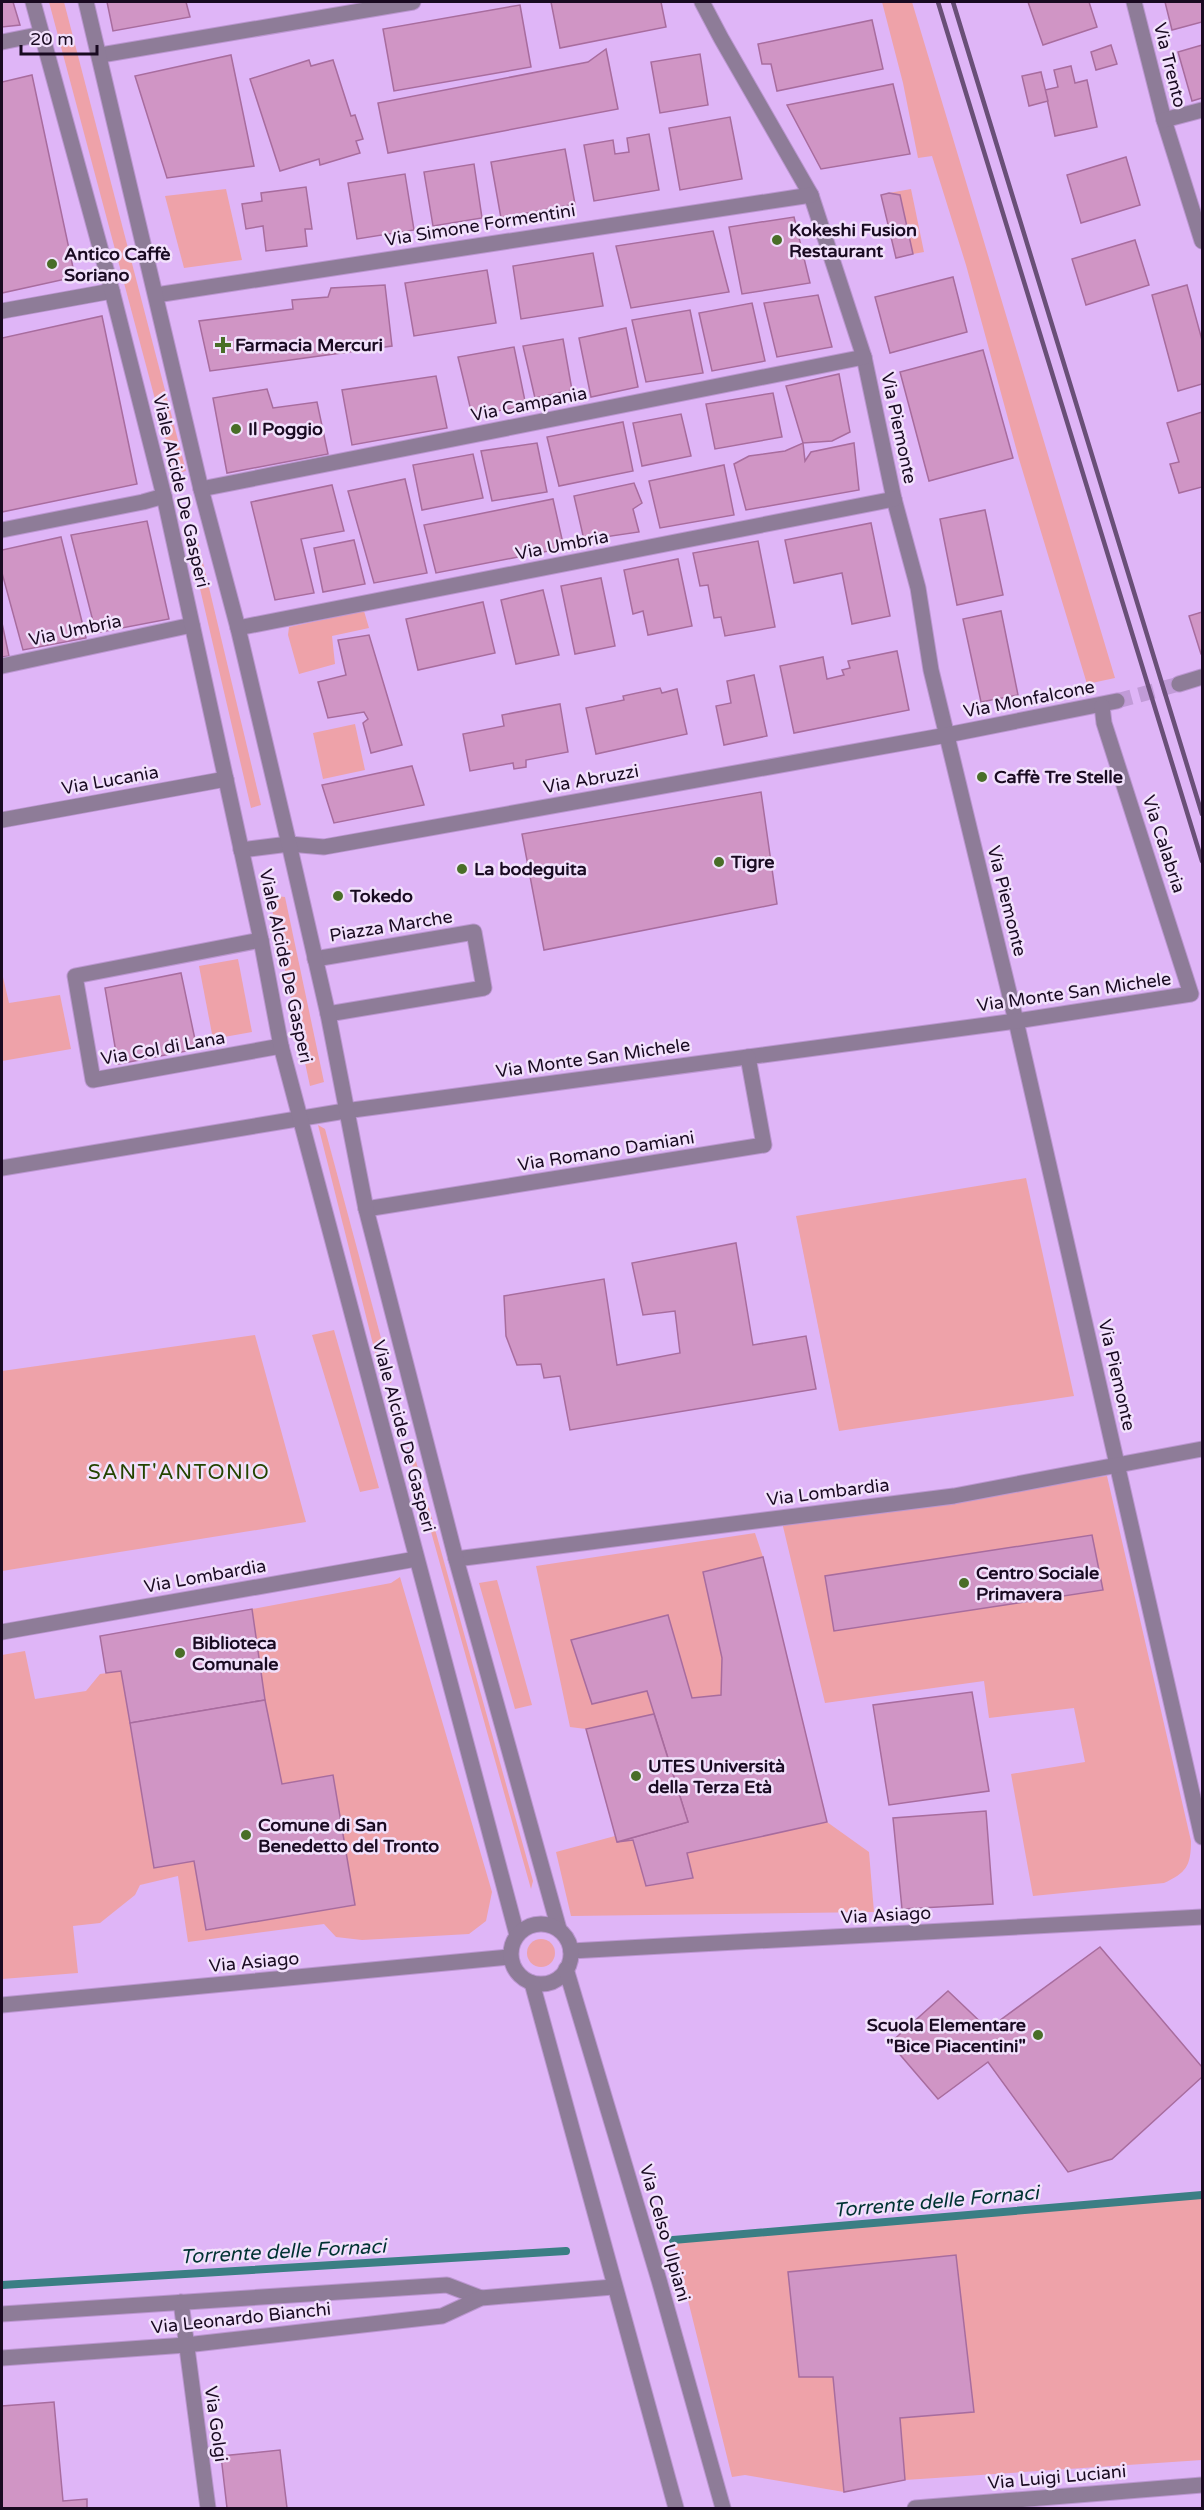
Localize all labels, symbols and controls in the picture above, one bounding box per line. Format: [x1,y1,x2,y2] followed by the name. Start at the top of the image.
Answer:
[21,18,98,56] scale bar
[1149,20,1191,110] street label: Via Trento
[30,28,74,50] text: 20 m
[383,199,577,251] street label: Via Simone Formentini
[789,219,917,262] place label: Kokeshi Fusion Restaurant
[770,233,784,247] marker: Kokeshi Fusion Restaurant
[64,243,171,286] place label: Antico Caffè Soriano
[45,257,59,271] marker: Antico Caffè Soriano
[235,334,383,356] place label: Farmacia Mercuri
[216,338,230,352] marker: Farmacia Mercuri
[876,370,922,486] street label: Via Piemonte
[469,382,589,426] street label: Via Campania
[148,392,214,590] street label: Viale Alcide De Gasperi
[248,418,323,440] place label: Il Poggio
[229,422,243,436] marker: Il Poggio
[514,525,610,565] street label: Via Umbria
[27,609,123,651] street label: Via Umbria
[962,675,1096,723] street label: Via Monfalcone
[542,760,640,798] street label: Via Abruzzi
[60,761,160,799] street label: Via Lucania
[994,766,1123,788] place label: Caffè Tre Stelle
[975,770,989,784] marker: Caffè Tre Stelle
[1138,792,1190,896] street label: Via Calabria
[983,843,1031,959] street label: Via Piemonte
[730,851,774,873] place label: Tigre
[712,855,726,869] marker: Tigre
[474,858,587,880] place label: La bodeguita
[455,862,469,876] marker: La bodeguita
[255,867,317,1065] street label: Viale Alcide De Gasperi
[349,885,413,907] place label: Tokedo
[331,889,345,903] marker: Tokedo
[328,905,454,947] street label: Piazza Marche
[975,967,1173,1017] street label: Via Monte San Michele
[99,1026,227,1070] street label: Via Col di Lana
[494,1033,692,1083] street label: Via Monte San Michele
[516,1126,696,1176] street label: Via Romano Damiani
[1094,1317,1140,1433] street label: Via Piemonte
[368,1338,440,1534] street label: Viale Alcide De Gasperi
[88,1460,270,1485] district label: SANT'ANTONIO
[765,1474,891,1510] street label: Via Lombardia
[142,1554,268,1598] street label: Via Lombardia
[976,1562,1099,1605] place label: Centro Sociale Primavera
[957,1576,971,1590] marker: Centro Sociale Primavera
[192,1632,278,1675] place label: Biblioteca Comunale
[173,1646,187,1660] marker: Biblioteca Comunale
[648,1755,785,1798] place label: UTES Università della Terza Età
[629,1769,643,1783] marker: UTES Università della Terza Età
[258,1814,439,1857] place label: Comune di San Benedetto del Tronto
[239,1828,253,1842] marker: Comune di San Benedetto del Tronto
[840,1902,932,1928] street label: Via Asiago
[208,1947,300,1977] street label: Via Asiago
[867,2014,1026,2057] place label: Scuola Elementare "Bice Piacentini"
[1031,2028,1045,2042] marker: Scuola Elementare "Bice Piacentini"
[635,2162,695,2304] street label: Via Celso Ulpiani
[832,2181,1043,2223] water label: Torrente delle Fornaci
[179,2234,390,2269] water label: Torrente delle Fornaci
[150,2298,332,2338] street label: Via Leonardo Bianchi
[200,2385,232,2463] street label: Via Golgi
[987,2460,1127,2494] street label: Via Luigi Luciani

